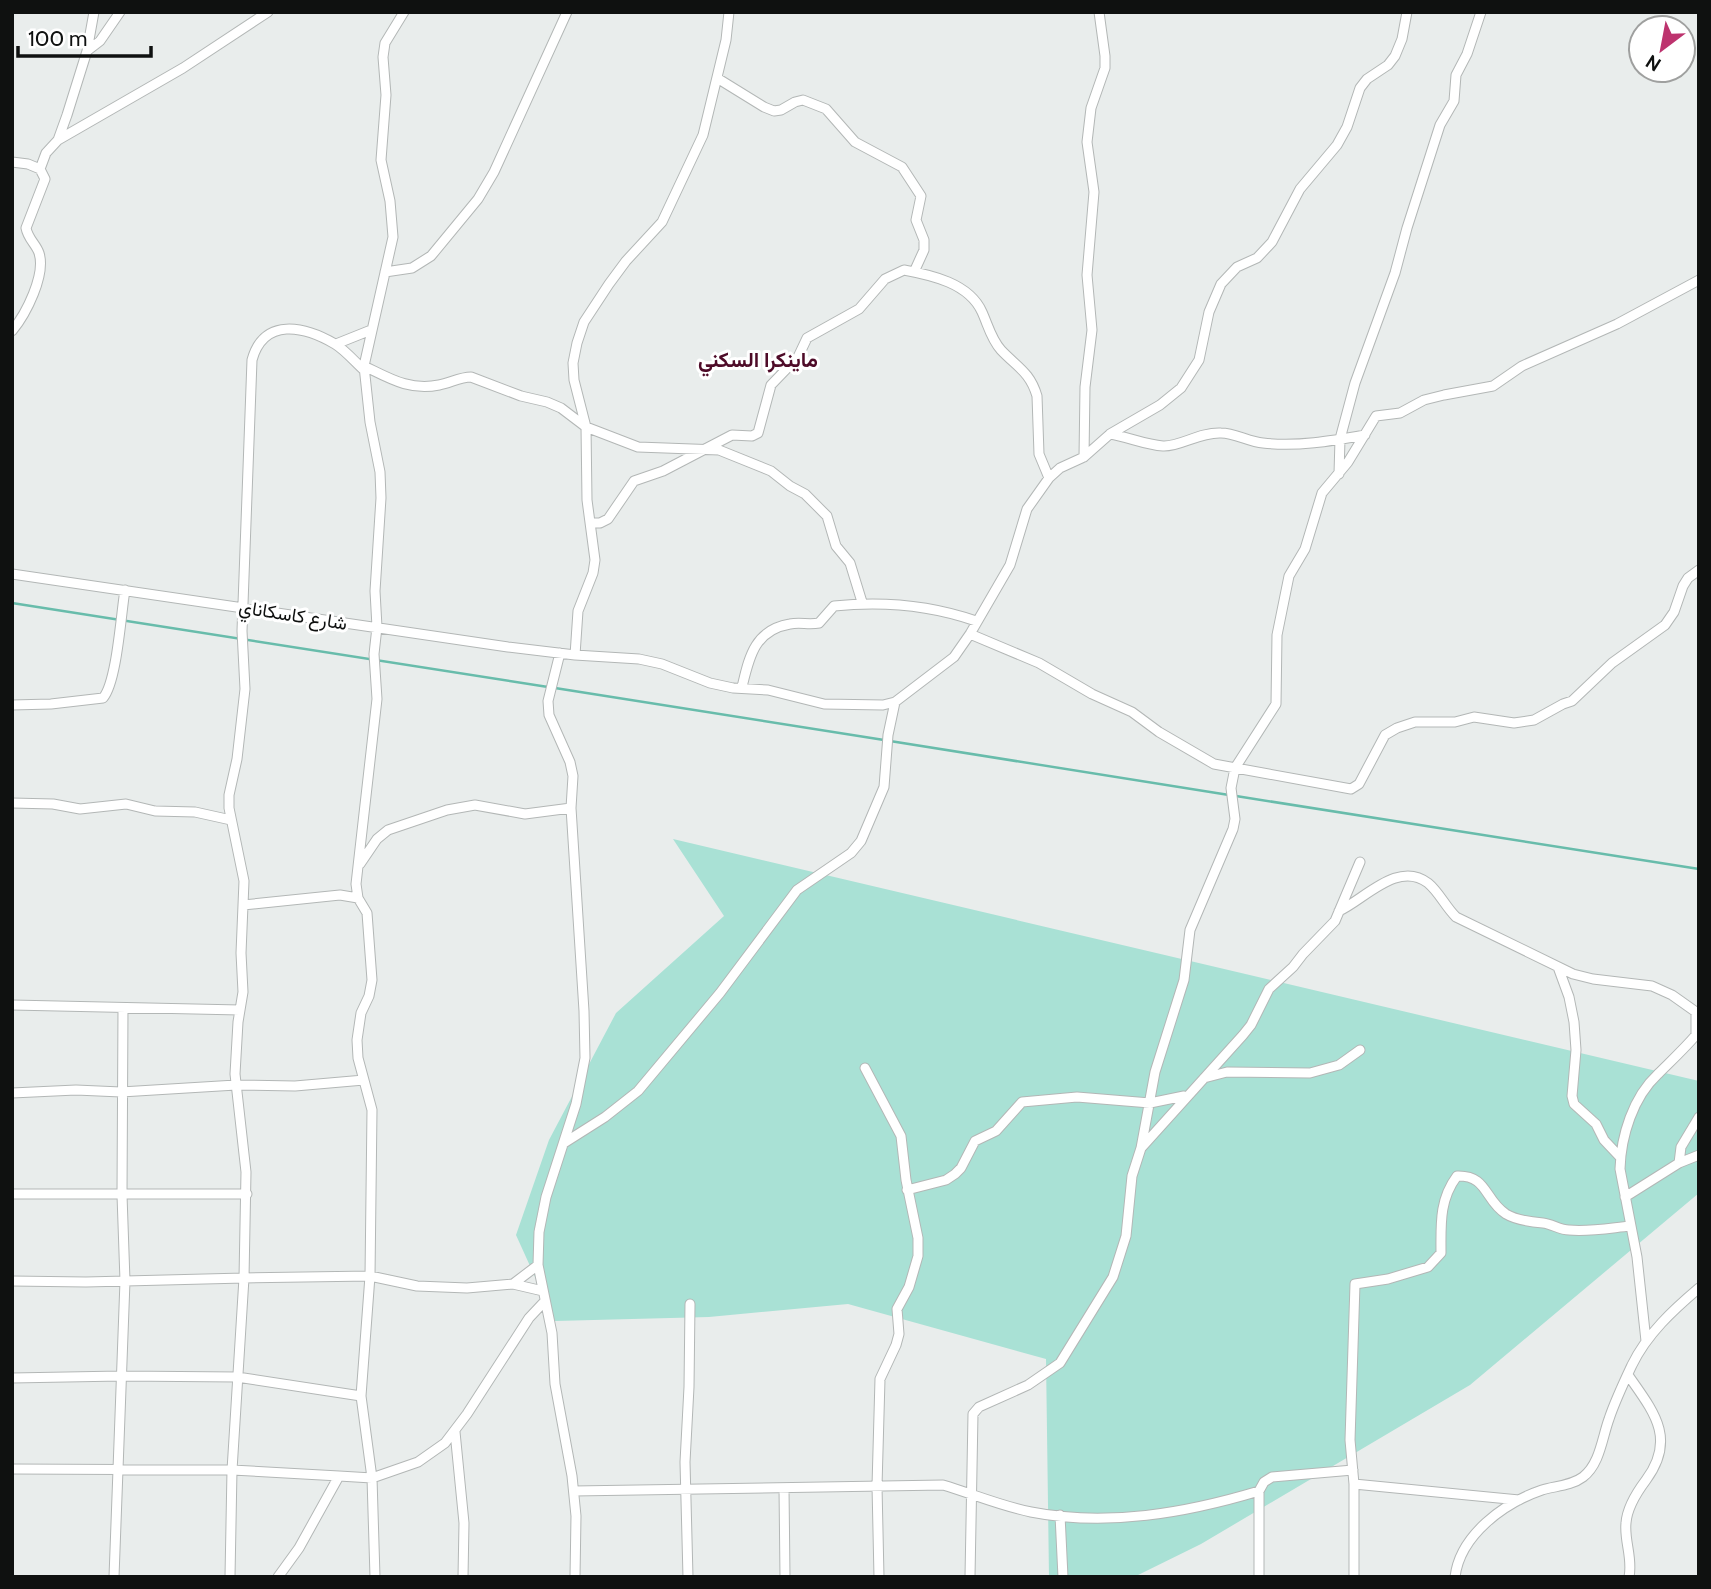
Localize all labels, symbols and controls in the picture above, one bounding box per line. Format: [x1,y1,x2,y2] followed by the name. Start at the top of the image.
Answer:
[18,14,150,58] scale bar
[1627,14,1697,84] north arrow
[28,26,87,51] text: 100 m
[1641,50,1665,76] text: N
[698,347,818,377] district label: ماينكرا السكني
[237,595,349,639] street label: شارع كاسكاناي

